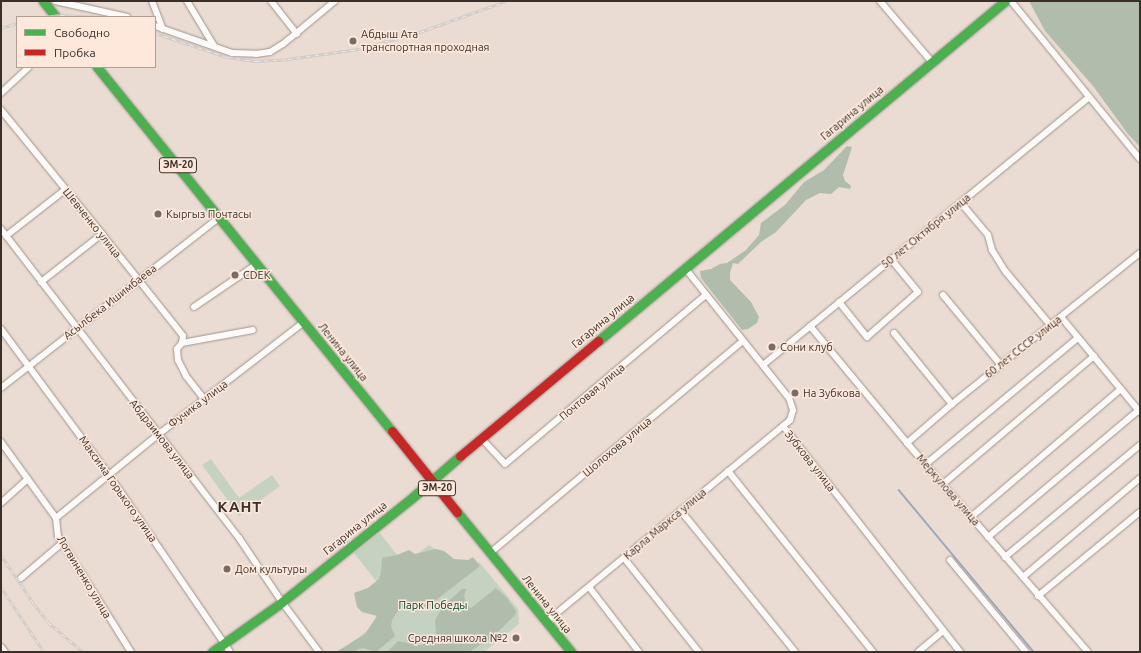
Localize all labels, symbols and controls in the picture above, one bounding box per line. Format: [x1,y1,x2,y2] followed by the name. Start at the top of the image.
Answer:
[16,16,156,68] legend
[54,26,110,39] text: Свободно
[361,28,489,54] place label: Абдыш Ата транспортная проходная
[348,36,358,46] marker: Абдыш Ата транспортная проходная
[54,46,96,59] text: Пробка
[818,83,886,143] street label: Гагарина улица
[158,157,198,173] road number: ЭМ-20
[60,186,124,260] street label: Шевченко улица
[879,191,973,271] street label: 50 лет Октября улица
[166,207,251,221] place label: Кыргыз Почтасы
[153,209,163,219] marker: Кыргыз Почтасы
[61,262,159,342] street label: Асылбека Ишимбаева
[243,268,270,282] place label: CDEK
[230,270,240,280] marker: CDEK
[569,291,637,351] street label: Гагарина улица
[982,313,1064,381] street label: 60 лет СССР улица
[315,320,371,384] street label: Ленина улица
[780,340,833,354] place label: Сони клуб
[767,342,777,352] marker: Сони клуб
[557,361,627,423] street label: Почтовая улица
[166,377,230,431] street label: Фучика улица
[803,386,860,400] place label: На Зубкова
[790,388,800,398] marker: На Зубкова
[127,397,197,481] street label: Абдраимова улица
[580,414,654,480] street label: Шолохова улица
[782,428,838,494] street label: Зубкова улица
[76,433,160,545] street label: Максима Горького улица
[913,452,983,528] street label: Меркулова улица
[417,480,457,496] road number: ЭМ-20
[621,486,709,562] street label: Карла Маркса улица
[218,498,262,516] district label: КАНТ
[321,498,389,558] street label: Гагарина улица
[54,533,114,621] street label: Логвиненко улица
[235,562,307,576] place label: Дом культуры
[222,564,232,574] marker: Дом культуры
[519,572,575,636] street label: Ленина улица
[398,598,468,612] park label: Парк Победы
[408,631,508,645] place label: Средняя школа №2
[511,633,521,643] marker: Средняя школа №2

